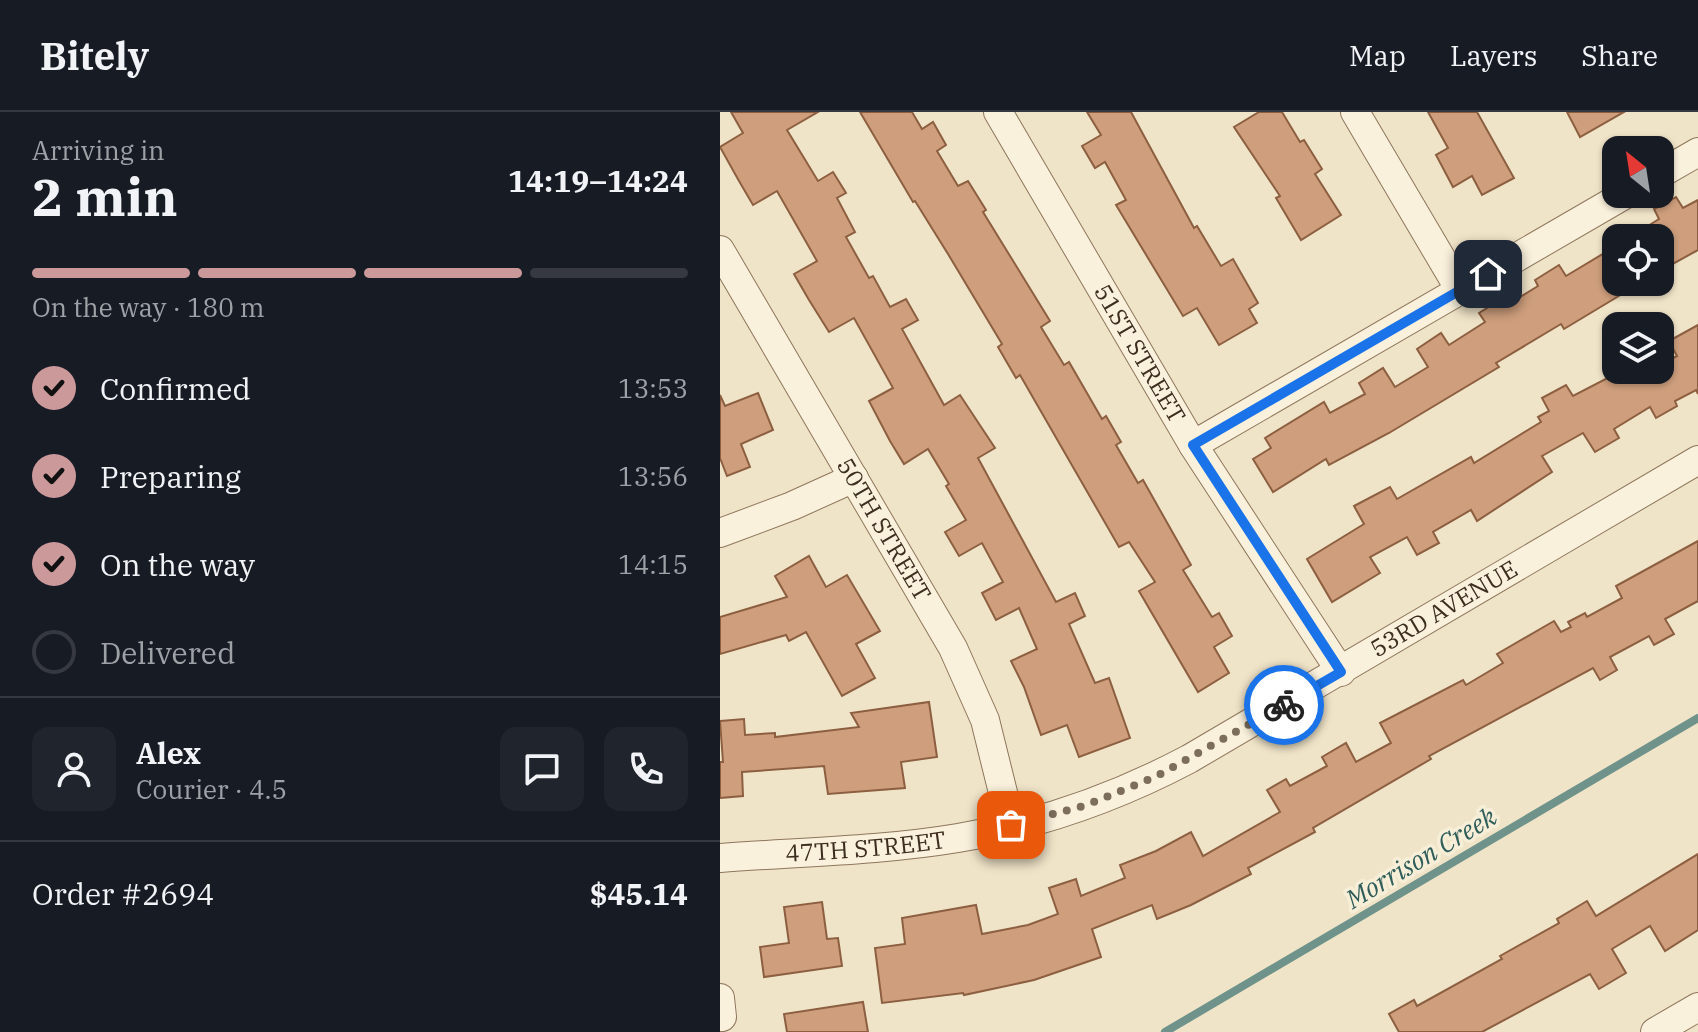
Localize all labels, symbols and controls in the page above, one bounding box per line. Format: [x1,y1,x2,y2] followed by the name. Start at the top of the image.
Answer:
[40,31,149,80] text: Bitely
[1349,37,1406,74] text: Map
[1450,37,1537,74] text: Layers
[1581,37,1658,74] text: Share
[32,133,165,167] text: Arriving in
[1602,136,1674,208] north arrow
[1602,136,1674,384] map controls
[508,161,688,200] text: 14:19–14:24
[32,163,178,230] text: 2 min
[1602,224,1674,296] button: locate
[1454,240,1522,308] pin
[1466,252,1510,296] icon: home
[1087,278,1194,428] street label: 51ST STREET
[32,290,265,324] text: On the way · 180 m
[1602,312,1674,384] button: layers
[32,366,76,410] icon: check
[100,369,251,408] text: Confirmed
[618,371,688,405] text: 13:53
[830,452,939,607] street label: 50TH STREET
[32,454,76,498] icon: check
[100,457,241,496] text: Preparing
[618,459,688,493] text: 13:56
[32,542,76,586] icon: check
[100,545,255,584] text: On the way
[618,547,688,581] text: 14:15
[1364,552,1523,664] street label: 53RD AVENUE
[100,633,235,672] text: Delivered
[1244,665,1324,745] courier
[1262,683,1306,727] icon: bike
[32,727,116,811] button: person
[500,727,584,811] button: chat
[604,727,688,811] button: phone
[136,733,201,772] text: Alex
[136,772,287,806] text: Courier · 4.5
[977,791,1045,859] pin
[1338,799,1502,916] water label: Morrison Creek
[989,803,1033,847] icon: bag
[784,823,948,869] street label: 47TH STREET
[32,874,214,913] text: Order #2694
[590,874,688,913] text: $45.14

